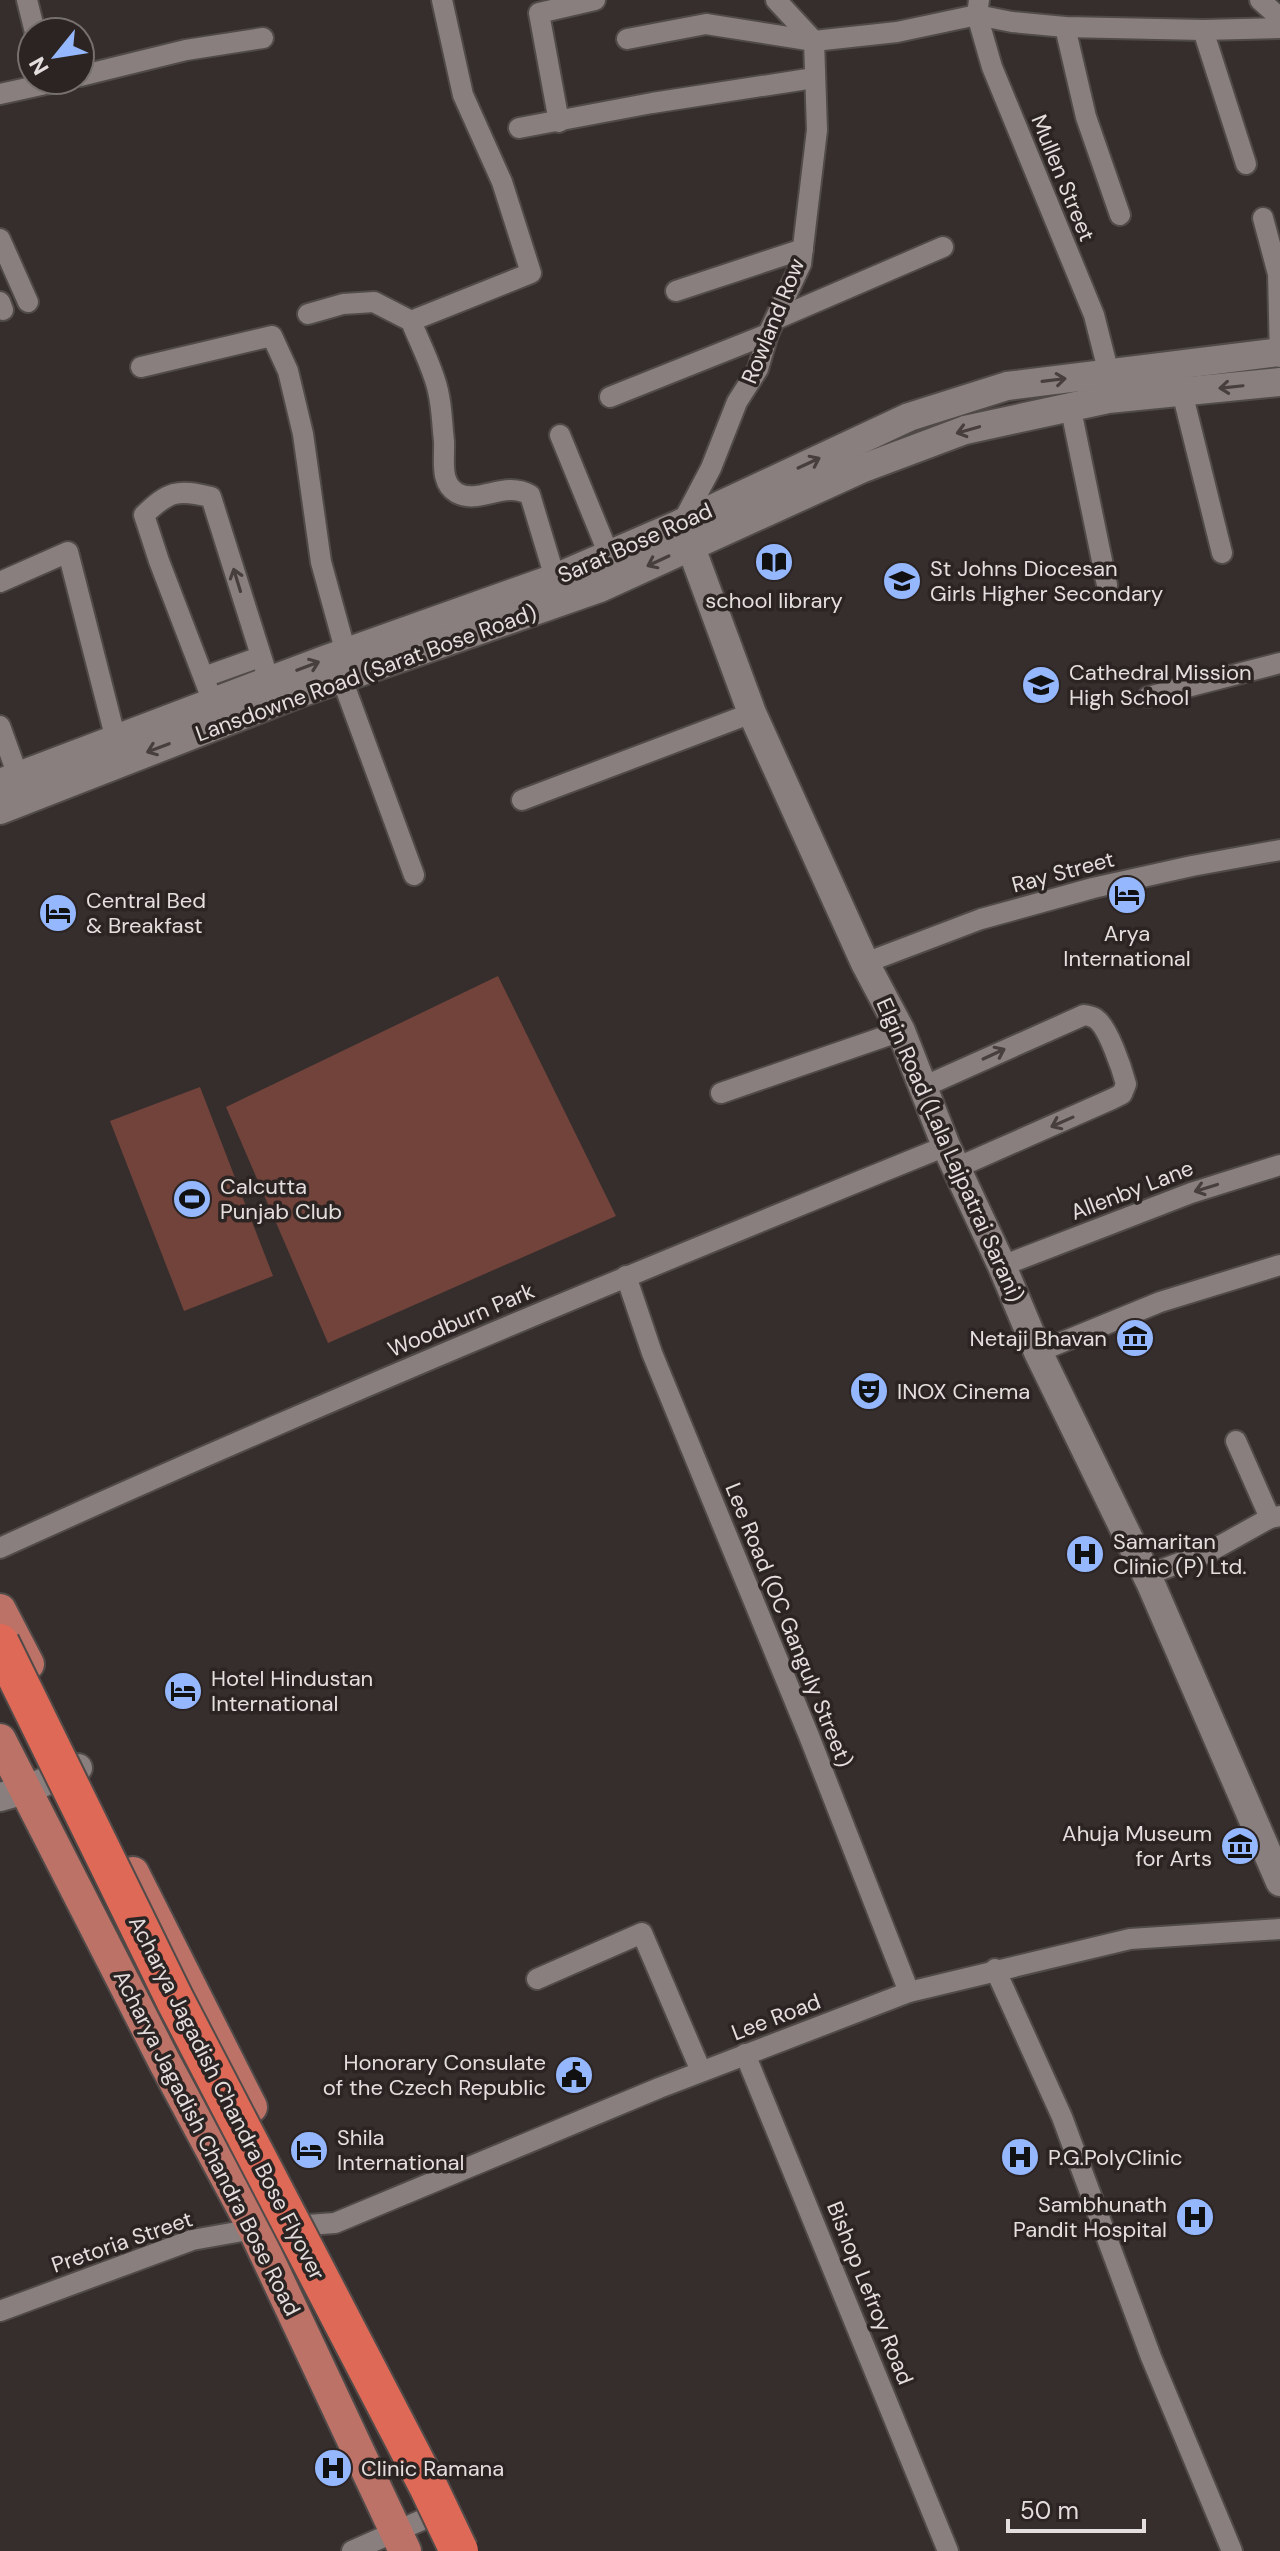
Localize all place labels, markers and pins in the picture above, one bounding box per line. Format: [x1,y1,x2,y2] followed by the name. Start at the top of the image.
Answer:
[753,541,795,583] library icon: school library
[930,554,1163,608] place label: St Johns Diocesan Girls Higher Secondary
[881,560,923,602] school or university icon: St Johns Diocesan Girls Higher Secondary
[705,586,843,615] place label: school library
[1069,658,1252,712] place label: Cathedral Mission High School
[1020,664,1062,706] school or university icon: Cathedral Mission High School
[1106,874,1148,916] hotel icon: Arya International
[86,886,206,940] place label: Central Bed & Breakfast
[37,892,79,934] hotel icon: Central Bed & Breakfast
[1063,919,1191,973] place label: Arya International
[220,1172,342,1226] place label: Calcutta Punjab Club
[171,1178,213,1220] sports icon: Calcutta Punjab Club
[1114,1317,1156,1359] museum icon: Netaji Bhavan
[969,1324,1107,1353] place label: Netaji Bhavan
[848,1370,890,1412] theatre icon: INOX Cinema
[897,1377,1030,1406] place label: INOX Cinema
[1113,1527,1247,1581] place label: Samaritan Clinic (P) Ltd.
[1064,1533,1106,1575] hospital icon: Samaritan Clinic (P) Ltd.
[211,1664,373,1718] place label: Hotel Hindustan International
[162,1670,204,1712] hotel icon: Hotel Hindustan International
[1062,1819,1212,1873] place label: Ahuja Museum for Arts
[1219,1825,1261,1867] museum icon: Ahuja Museum for Arts
[323,2048,546,2102] place label: Honorary Consulate of the Czech Republic
[553,2054,595,2096] public building icon: Honorary Consulate of the Czech Republic
[337,2123,464,2177] place label: Shila International
[288,2129,330,2171] hotel icon: Shila International
[999,2136,1041,2178] hospital icon: P.G.PolyClinic
[1048,2143,1183,2172] place label: P.G.PolyClinic
[1013,2190,1167,2244] place label: Sambhunath Pandit Hospital
[1174,2196,1216,2238] hospital icon: Sambhunath Pandit Hospital
[312,2447,354,2489] hospital icon: Clinic Ramana
[361,2454,504,2483] place label: Clinic Ramana

